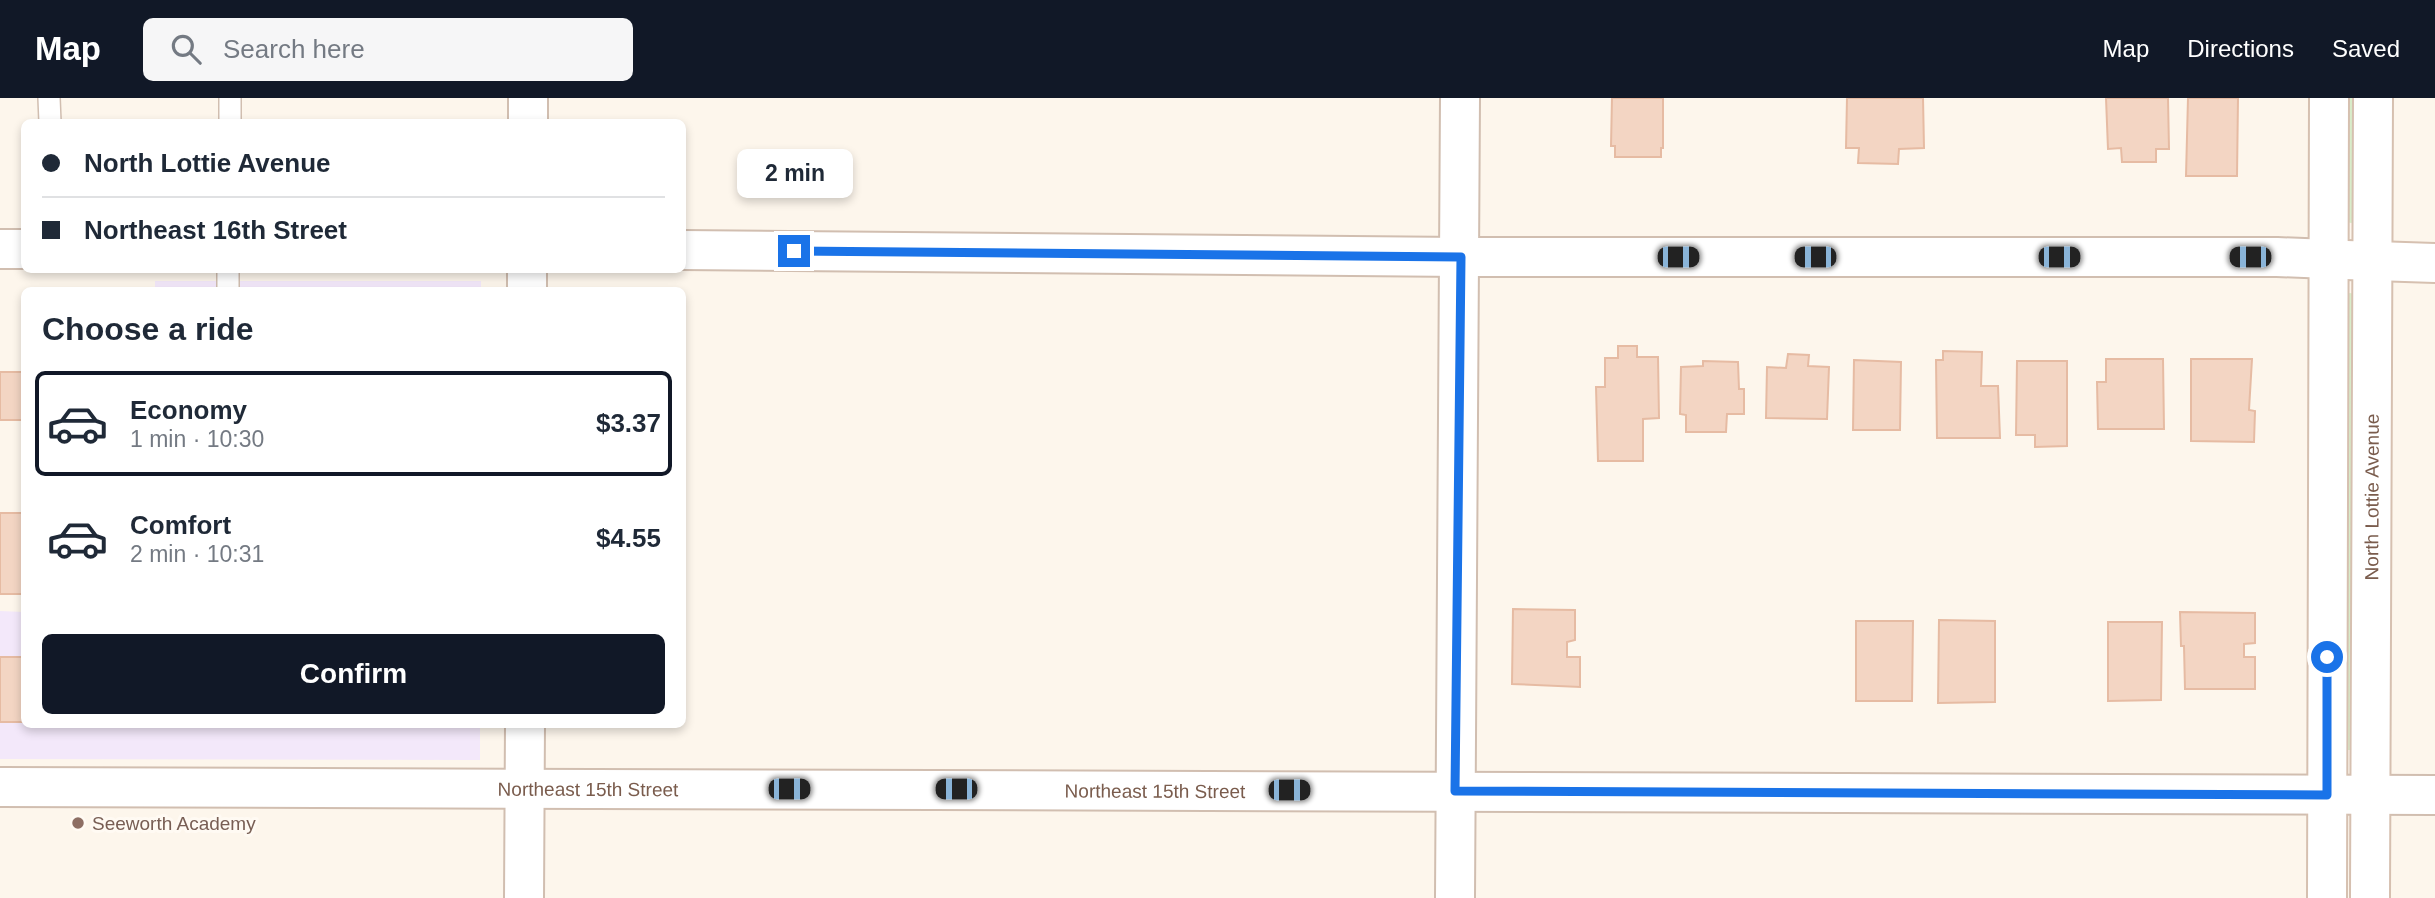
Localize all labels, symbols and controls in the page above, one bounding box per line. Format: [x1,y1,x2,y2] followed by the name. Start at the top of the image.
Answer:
[143,18,633,81] search box
[35,30,101,67] text: Map
[167,30,205,68] icon: search
[223,34,365,64] text: Search here
[2103,35,2149,62] text: Map
[2187,35,2294,62] text: Directions
[2332,35,2400,62] text: Saved
[84,148,331,178] text: North Lottie Avenue
[736,150,852,198] callout: 2 min
[765,160,825,186] text: 2 min
[84,215,347,245] text: Northeast 16th Street
[778,235,810,267] route end
[1658,247,1700,268] car
[1795,247,1837,268] car
[2039,247,2081,268] car
[2230,247,2272,268] car
[42,311,254,347] text: Choose a ride
[46,392,109,455] icon: car
[130,395,247,425] text: Economy
[596,408,661,438] text: $3.37
[2361,414,2382,580] street label: North Lottie Avenue
[130,426,264,452] text: 1 min · 10:30
[46,507,109,570] icon: car
[130,510,231,540] text: Comfort
[596,523,661,553] text: $4.55
[130,541,264,567] text: 2 min · 10:31
[42,634,665,714] button: Confirm
[2311,641,2343,673] route start
[498,778,679,800] street label: Northeast 15th Street
[769,779,811,800] car
[936,779,978,800] car
[1065,780,1246,802] street label: Northeast 15th Street
[1269,780,1311,801] car
[92,813,256,834] place label: Seeworth Academy
[70,815,86,831] marker: Seeworth Academy

